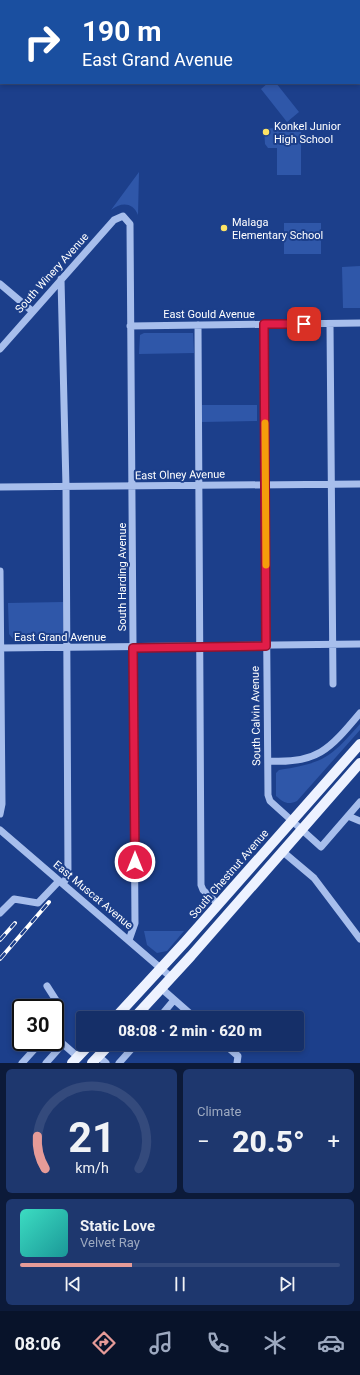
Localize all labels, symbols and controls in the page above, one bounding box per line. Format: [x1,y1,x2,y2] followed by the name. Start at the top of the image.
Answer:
[82,15,161,48] text: 190 m
[16,16,68,68] icon: right
[82,49,233,70] text: East Grand Avenue
[274,120,341,146] place label: Konkel Junior High School
[261,127,271,137] marker: Konkel Junior High School
[232,216,323,242] place label: Malaga Elementary School
[219,223,229,233] marker: Malaga Elementary School
[13,230,92,316] street label: South Winery Avenue
[287,307,321,341] pin
[163,308,255,321] street label: East Gould Avenue
[293,313,315,335] icon: arrive
[135,468,225,482] street label: East Olney Avenue
[116,523,129,631] street label: South Harding Avenue
[14,631,106,644] street label: East Grand Avenue
[249,666,263,766] street label: South Calvin Avenue
[187,827,271,921] street label: South Chestnut Avenue
[114,841,156,883] position arrow
[51,858,135,932] street label: East Muscat Avenue
[12,999,64,1051] speed limit sign: 30
[118,1022,262,1040] text: 08:08 · 2 min · 620 m
[197,1104,241,1119] text: Climate
[68,1113,115,1162] text: 21
[232,1124,305,1159] text: 20.5°
[197,1129,210,1154] text: −
[328,1129,340,1154] text: +
[75,1160,108,1176] text: km/h
[80,1217,155,1235] text: Static Love
[80,1235,140,1250] text: Velvet Ray
[62,1273,84,1295] icon: previous
[169,1273,191,1295] icon: pause
[276,1273,298,1295] icon: next
[90,1329,118,1357] icon: directions
[147,1329,175,1357] icon: music
[204,1329,232,1357] icon: phone
[261,1329,289,1357] icon: climate
[317,1329,345,1357] icon: car
[14,1333,61,1354] text: 08:06

